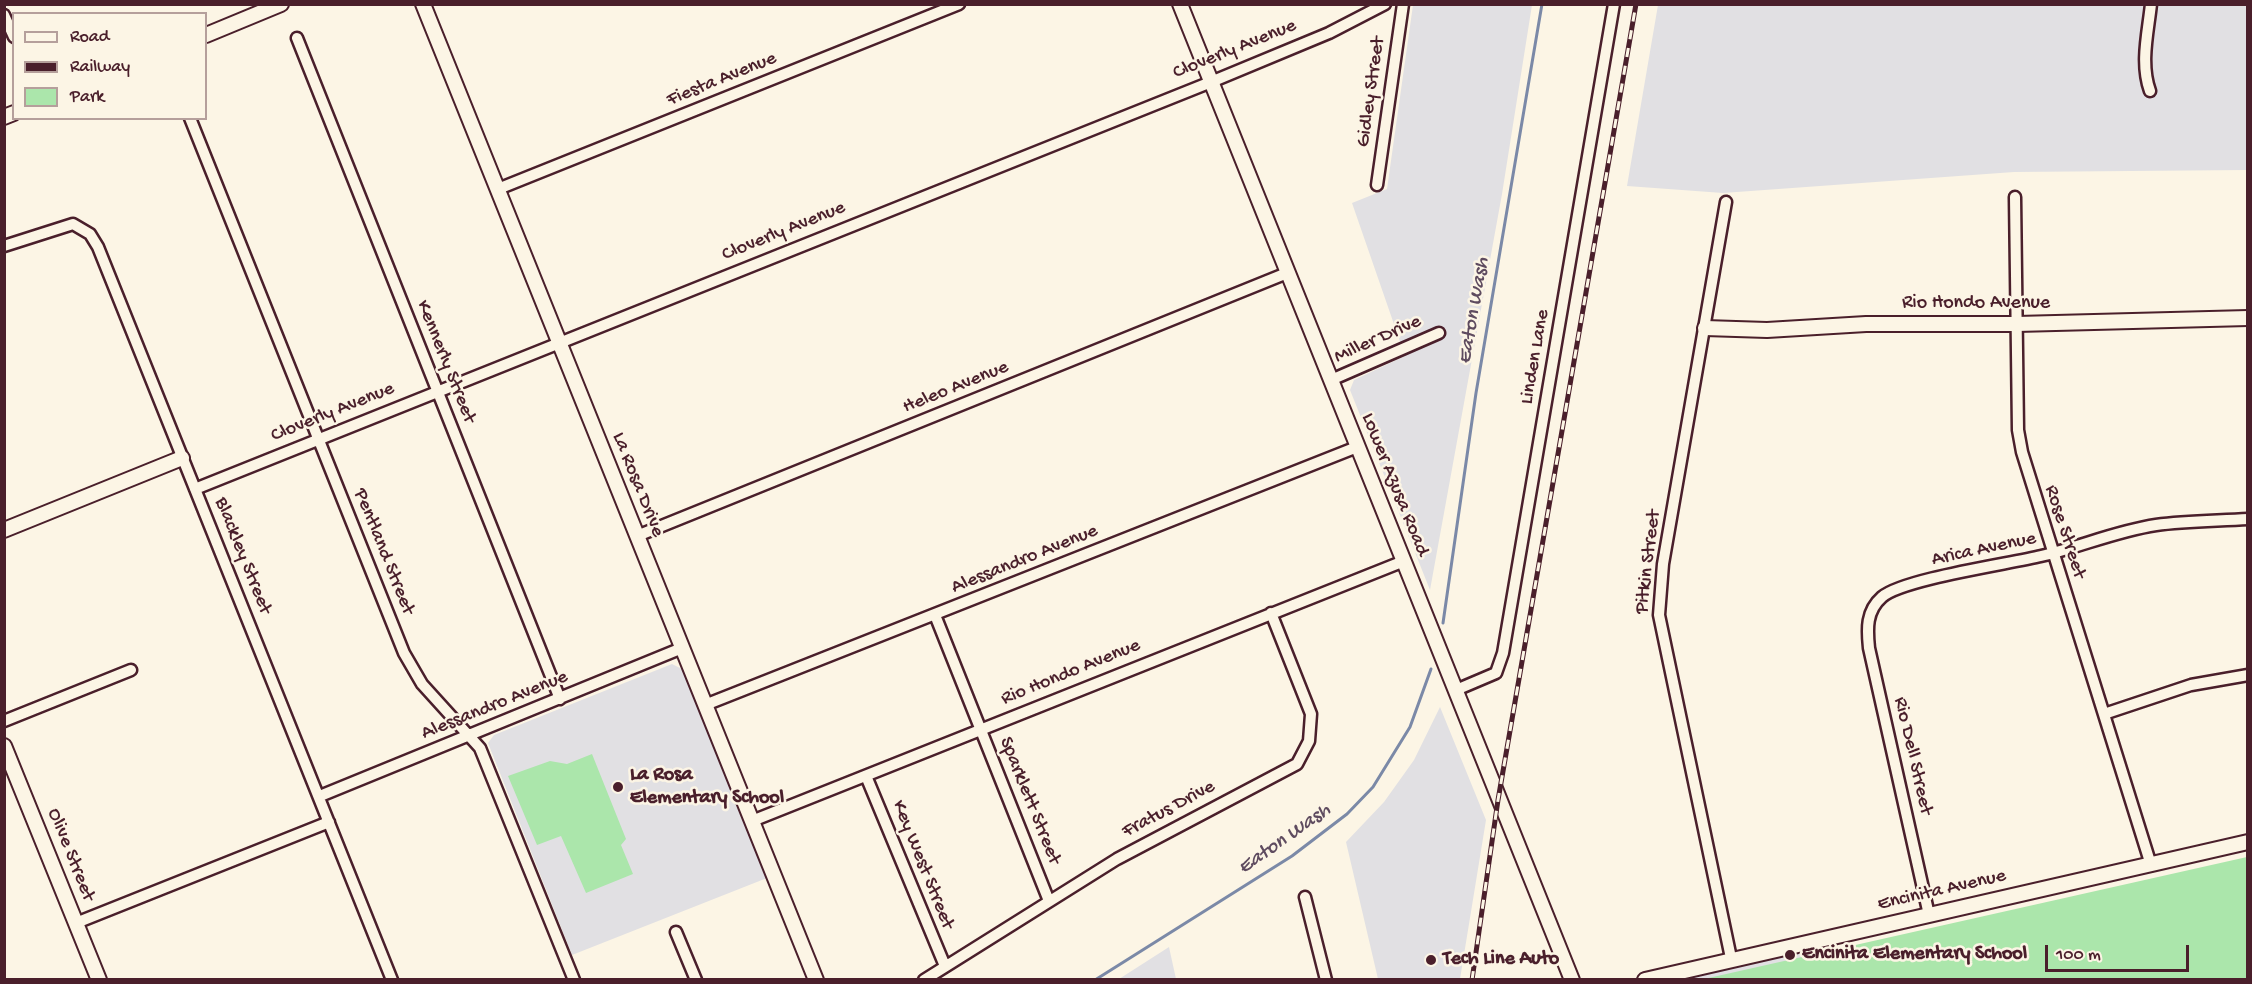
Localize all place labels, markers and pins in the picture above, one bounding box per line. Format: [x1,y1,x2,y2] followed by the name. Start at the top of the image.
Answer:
[630,764,784,811] place label: La Rosa Elementary School
[611,780,625,794] marker: La Rosa Elementary School
[1802,943,2027,967] place label: Encinita Elementary School
[1443,948,1559,972] place label: Tech Line Auto
[1783,948,1797,962] marker: Encinita Elementary School
[1424,953,1438,967] marker: Tech Line Auto

